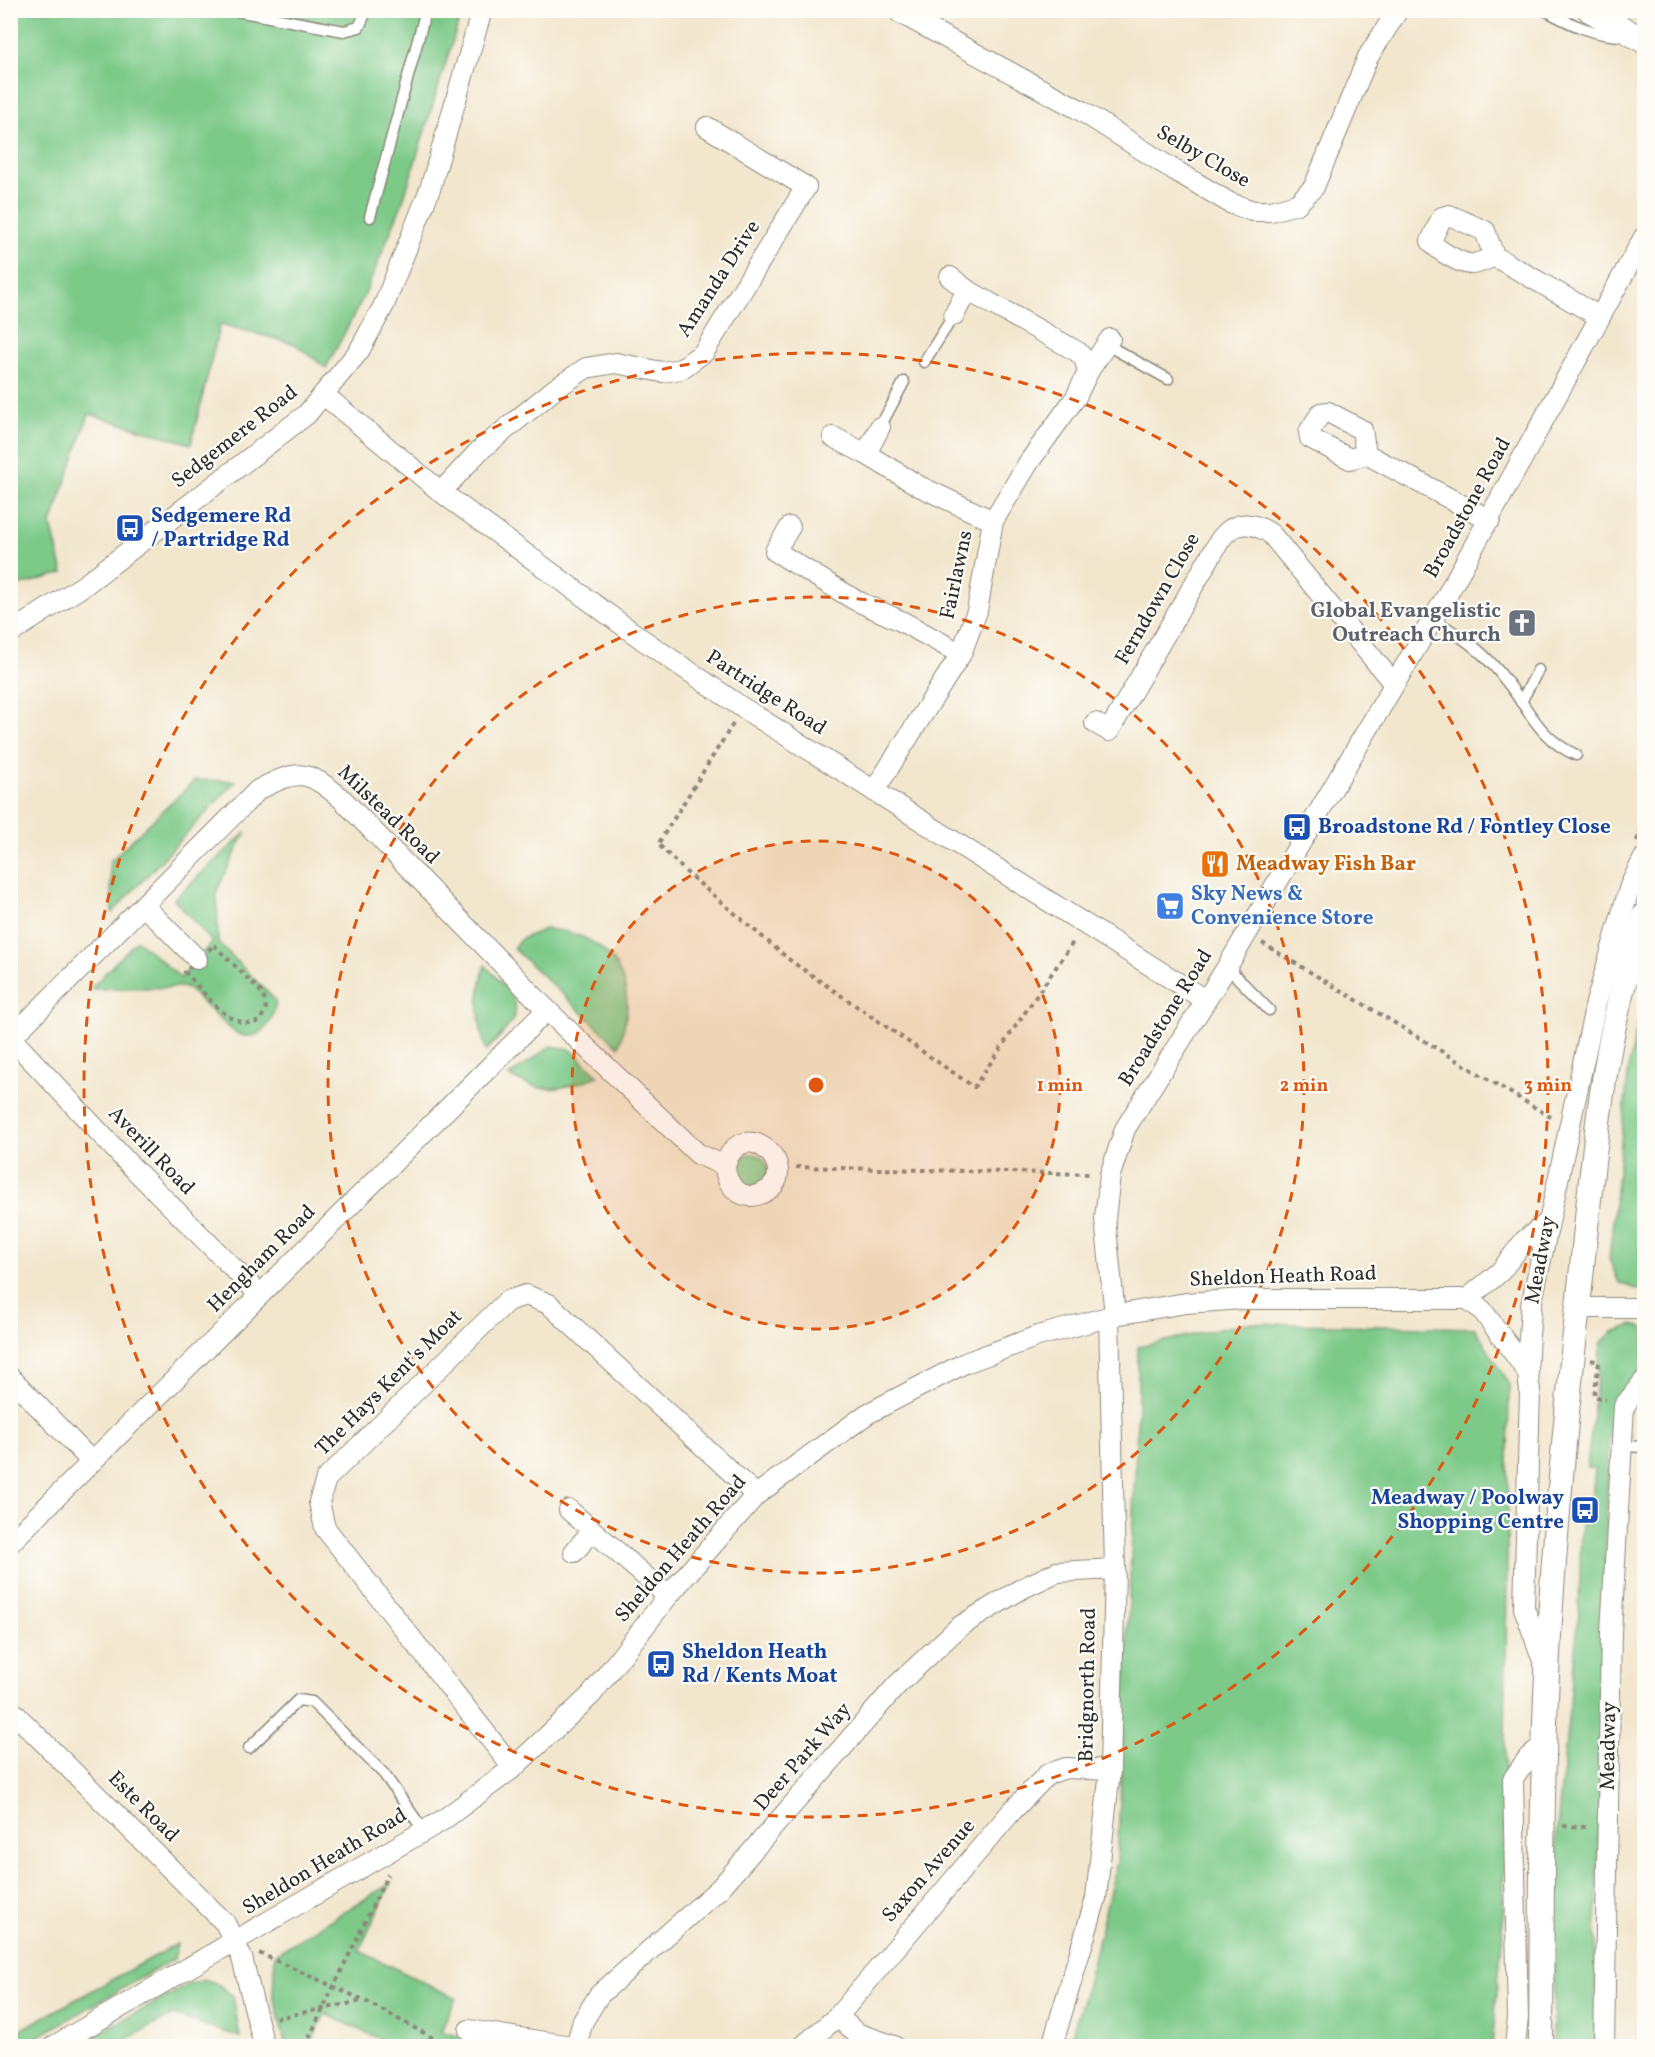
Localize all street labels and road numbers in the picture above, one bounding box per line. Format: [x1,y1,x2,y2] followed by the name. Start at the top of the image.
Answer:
[1151,118,1255,196] street label: Selby Close
[670,215,768,343] street label: Amanda Drive
[166,378,304,496] street label: Sedgemere Road
[1417,432,1519,584] street label: Broadstone Road
[933,528,981,622] street label: Fairlawns
[1108,528,1208,670] street label: Ferndown Close
[700,643,832,743] street label: Partridge Road
[330,759,446,871] street label: Milstead Road
[1112,944,1220,1092] street label: Broadstone Road
[101,1100,201,1202] street label: Averill Road
[201,1198,323,1320] street label: Hengham Road
[1518,1213,1564,1306] street label: Meadway
[1189,1259,1377,1295] street label: Sheldon Heath Road
[309,1303,469,1463] street label: The Hays Kent's Moat
[609,1469,753,1629] street label: Sheldon Heath Road
[1072,1607,1104,1763] street label: Bridgnorth Road
[748,1696,859,1818] street label: Deer Park Way
[1594,1701,1624,1791] street label: Meadway
[101,1765,185,1849] street label: Este Road
[237,1801,413,1923] street label: Sheldon Heath Road
[876,1813,982,1929] street label: Saxon Avenue

